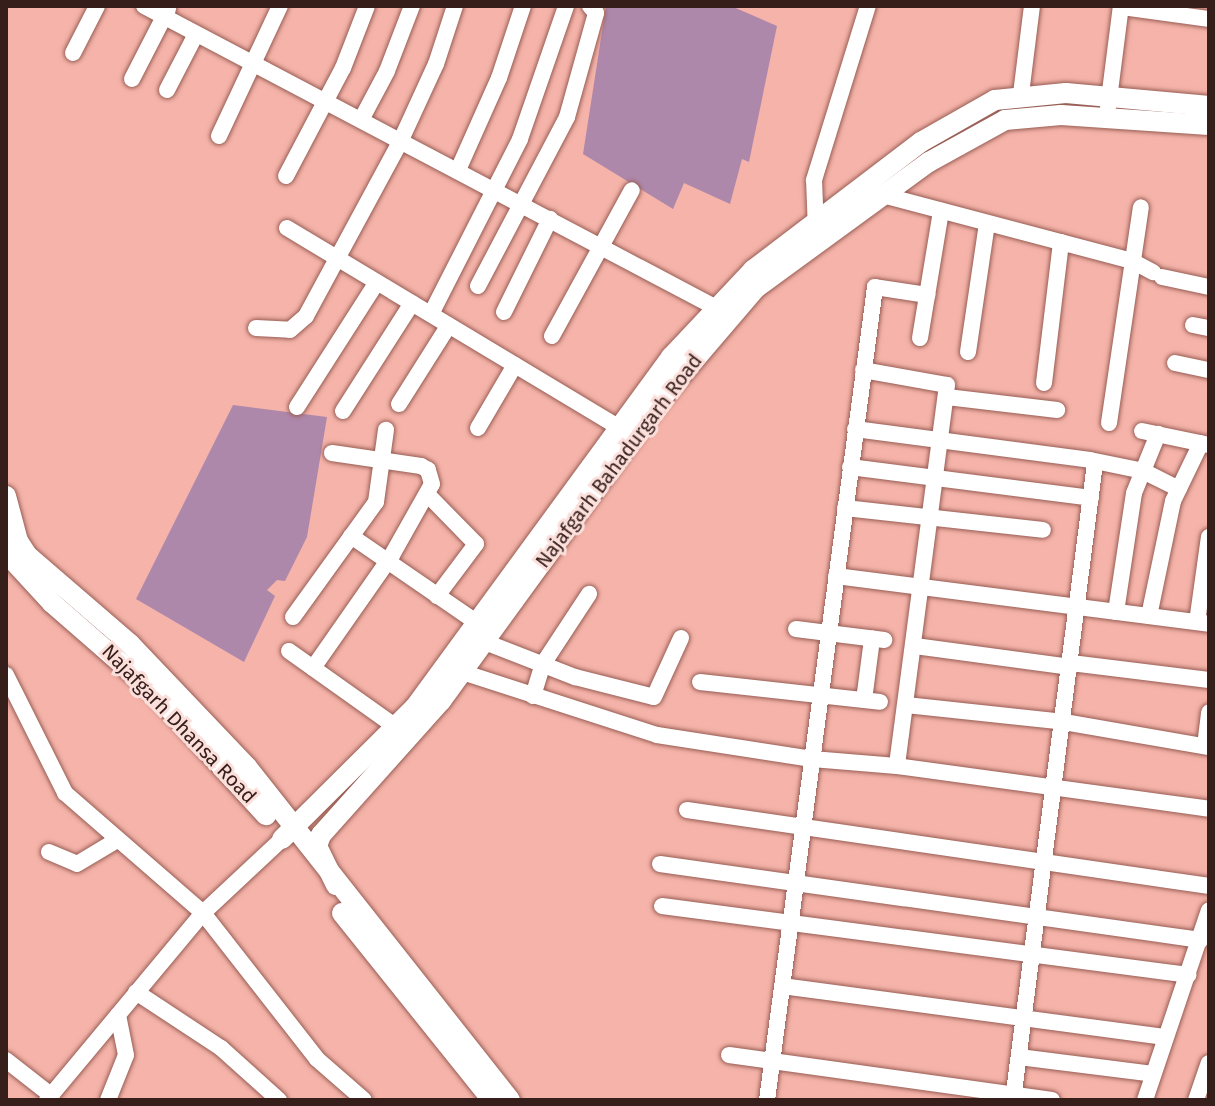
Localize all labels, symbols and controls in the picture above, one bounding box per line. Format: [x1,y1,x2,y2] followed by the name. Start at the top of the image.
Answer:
[531,349,707,573] street label: Najafgarh Bahadurgarh Road
[97,639,261,809] street label: Najafgarh Dhansa Road

